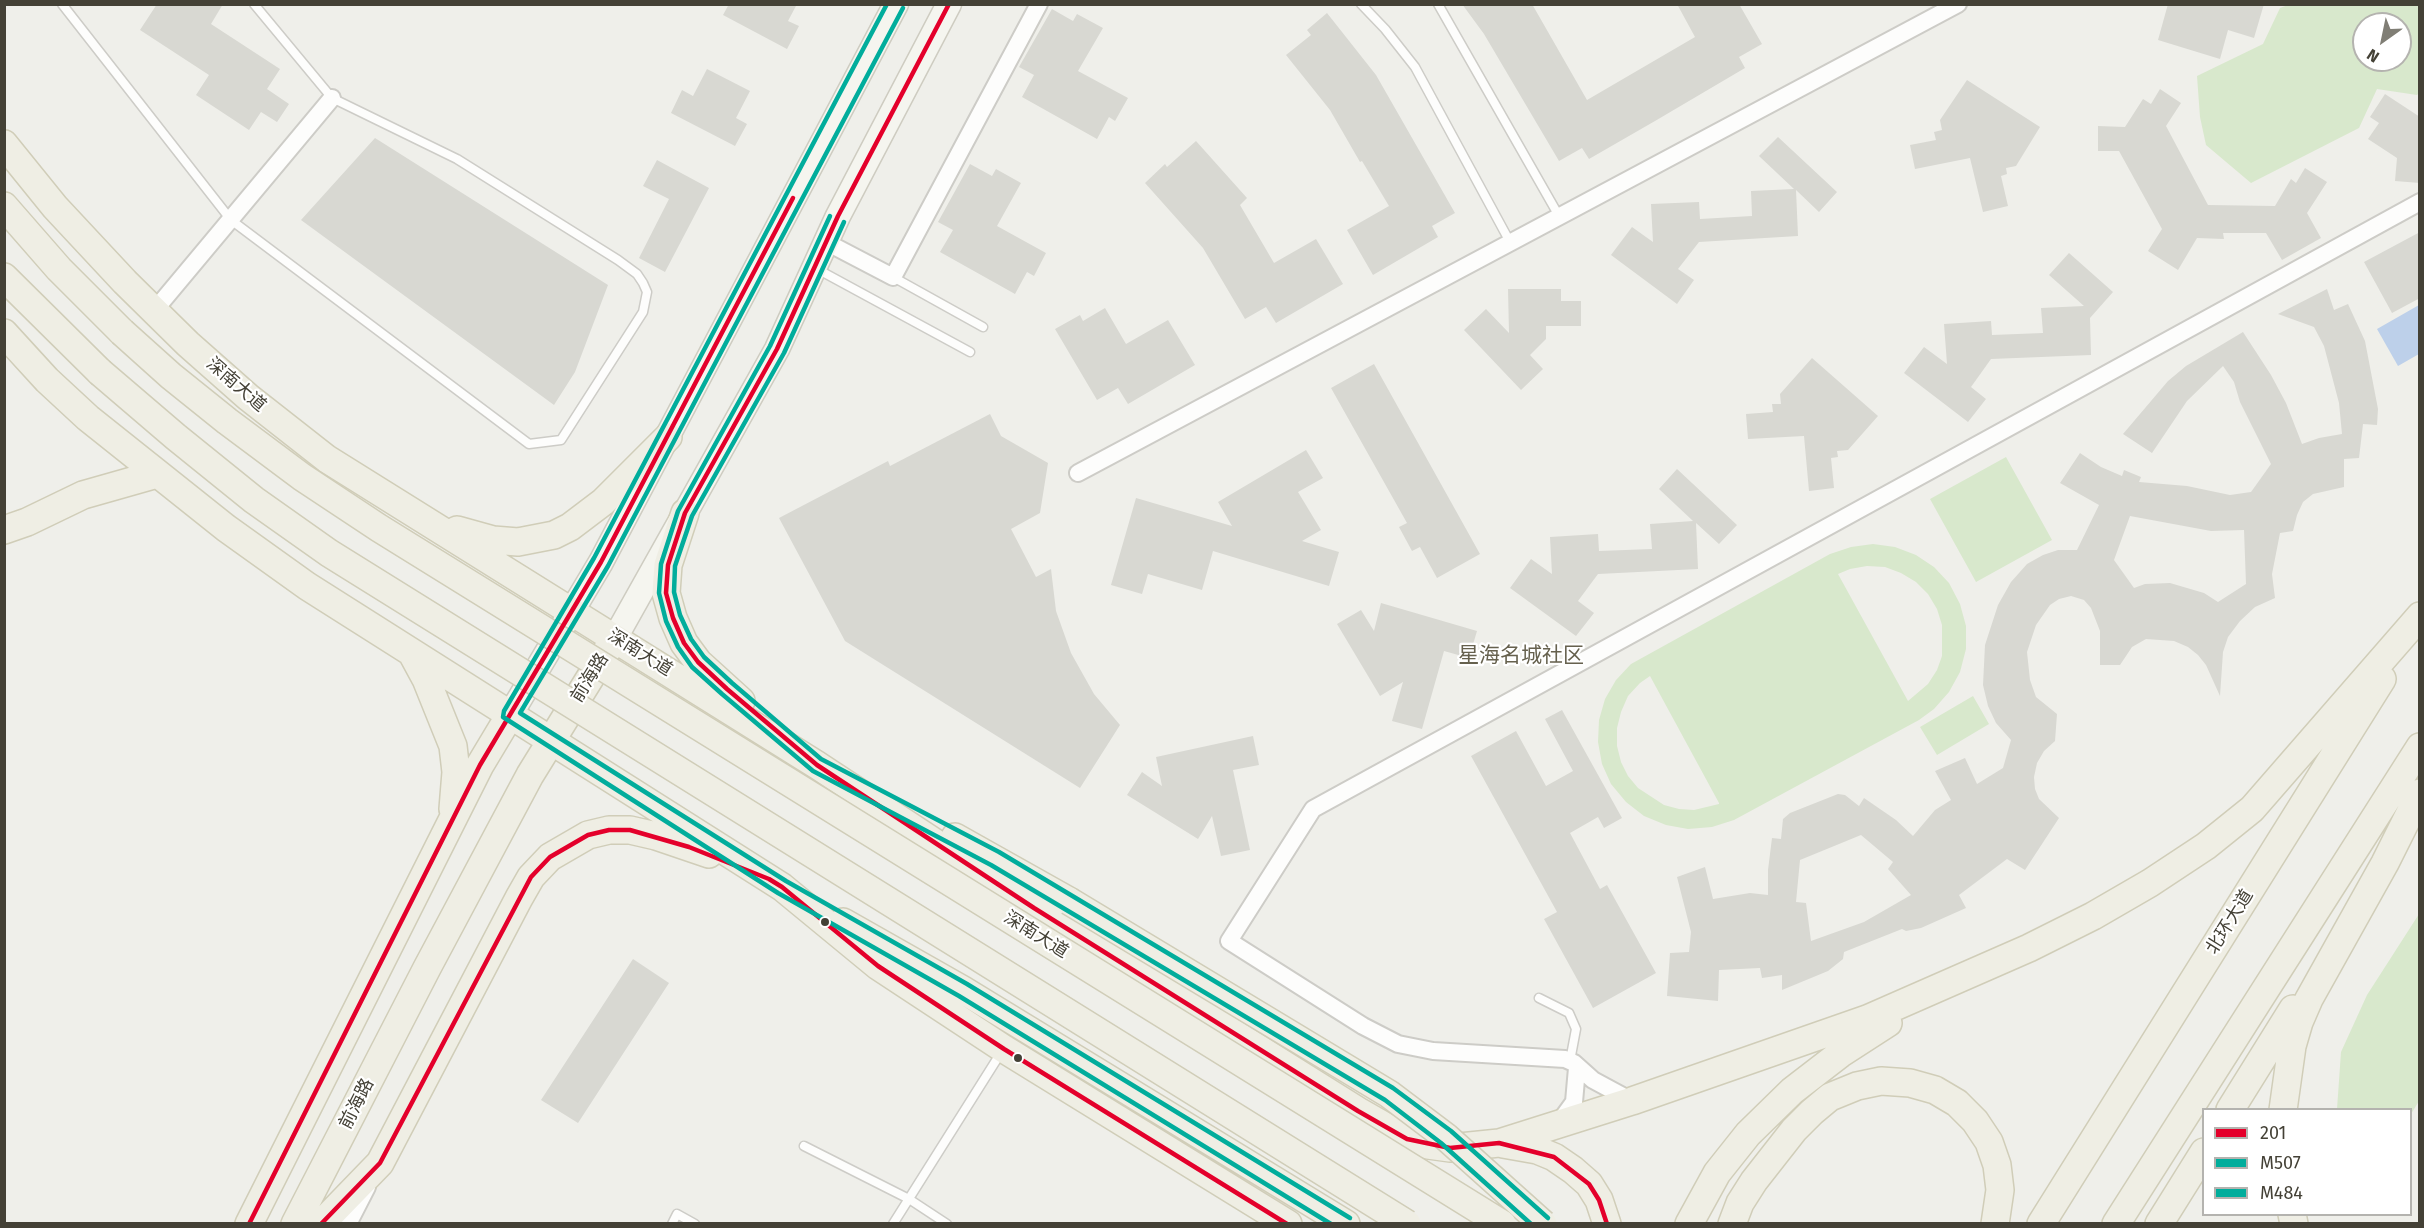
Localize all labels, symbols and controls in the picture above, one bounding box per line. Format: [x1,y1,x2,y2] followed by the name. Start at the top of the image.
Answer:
[2352,12,2412,72] north arrow
[2363,45,2383,67] text: N
[202,353,270,417] street label: 深南大道
[604,625,676,681] street label: 深南大道
[1458,643,1584,669] district label: 星海名城社区
[567,649,613,707] street label: 前海路
[2202,886,2258,958] street label: 北环大道
[1000,907,1072,963] street label: 深南大道
[819,916,831,928] unlabelled marker
[1012,1052,1024,1064] unlabelled marker
[335,1075,379,1133] street label: 前海路
[2202,1108,2412,1216] legend
[2260,1122,2286,1144] text: 201
[2260,1152,2301,1174] text: M507
[2260,1182,2303,1204] text: M484

